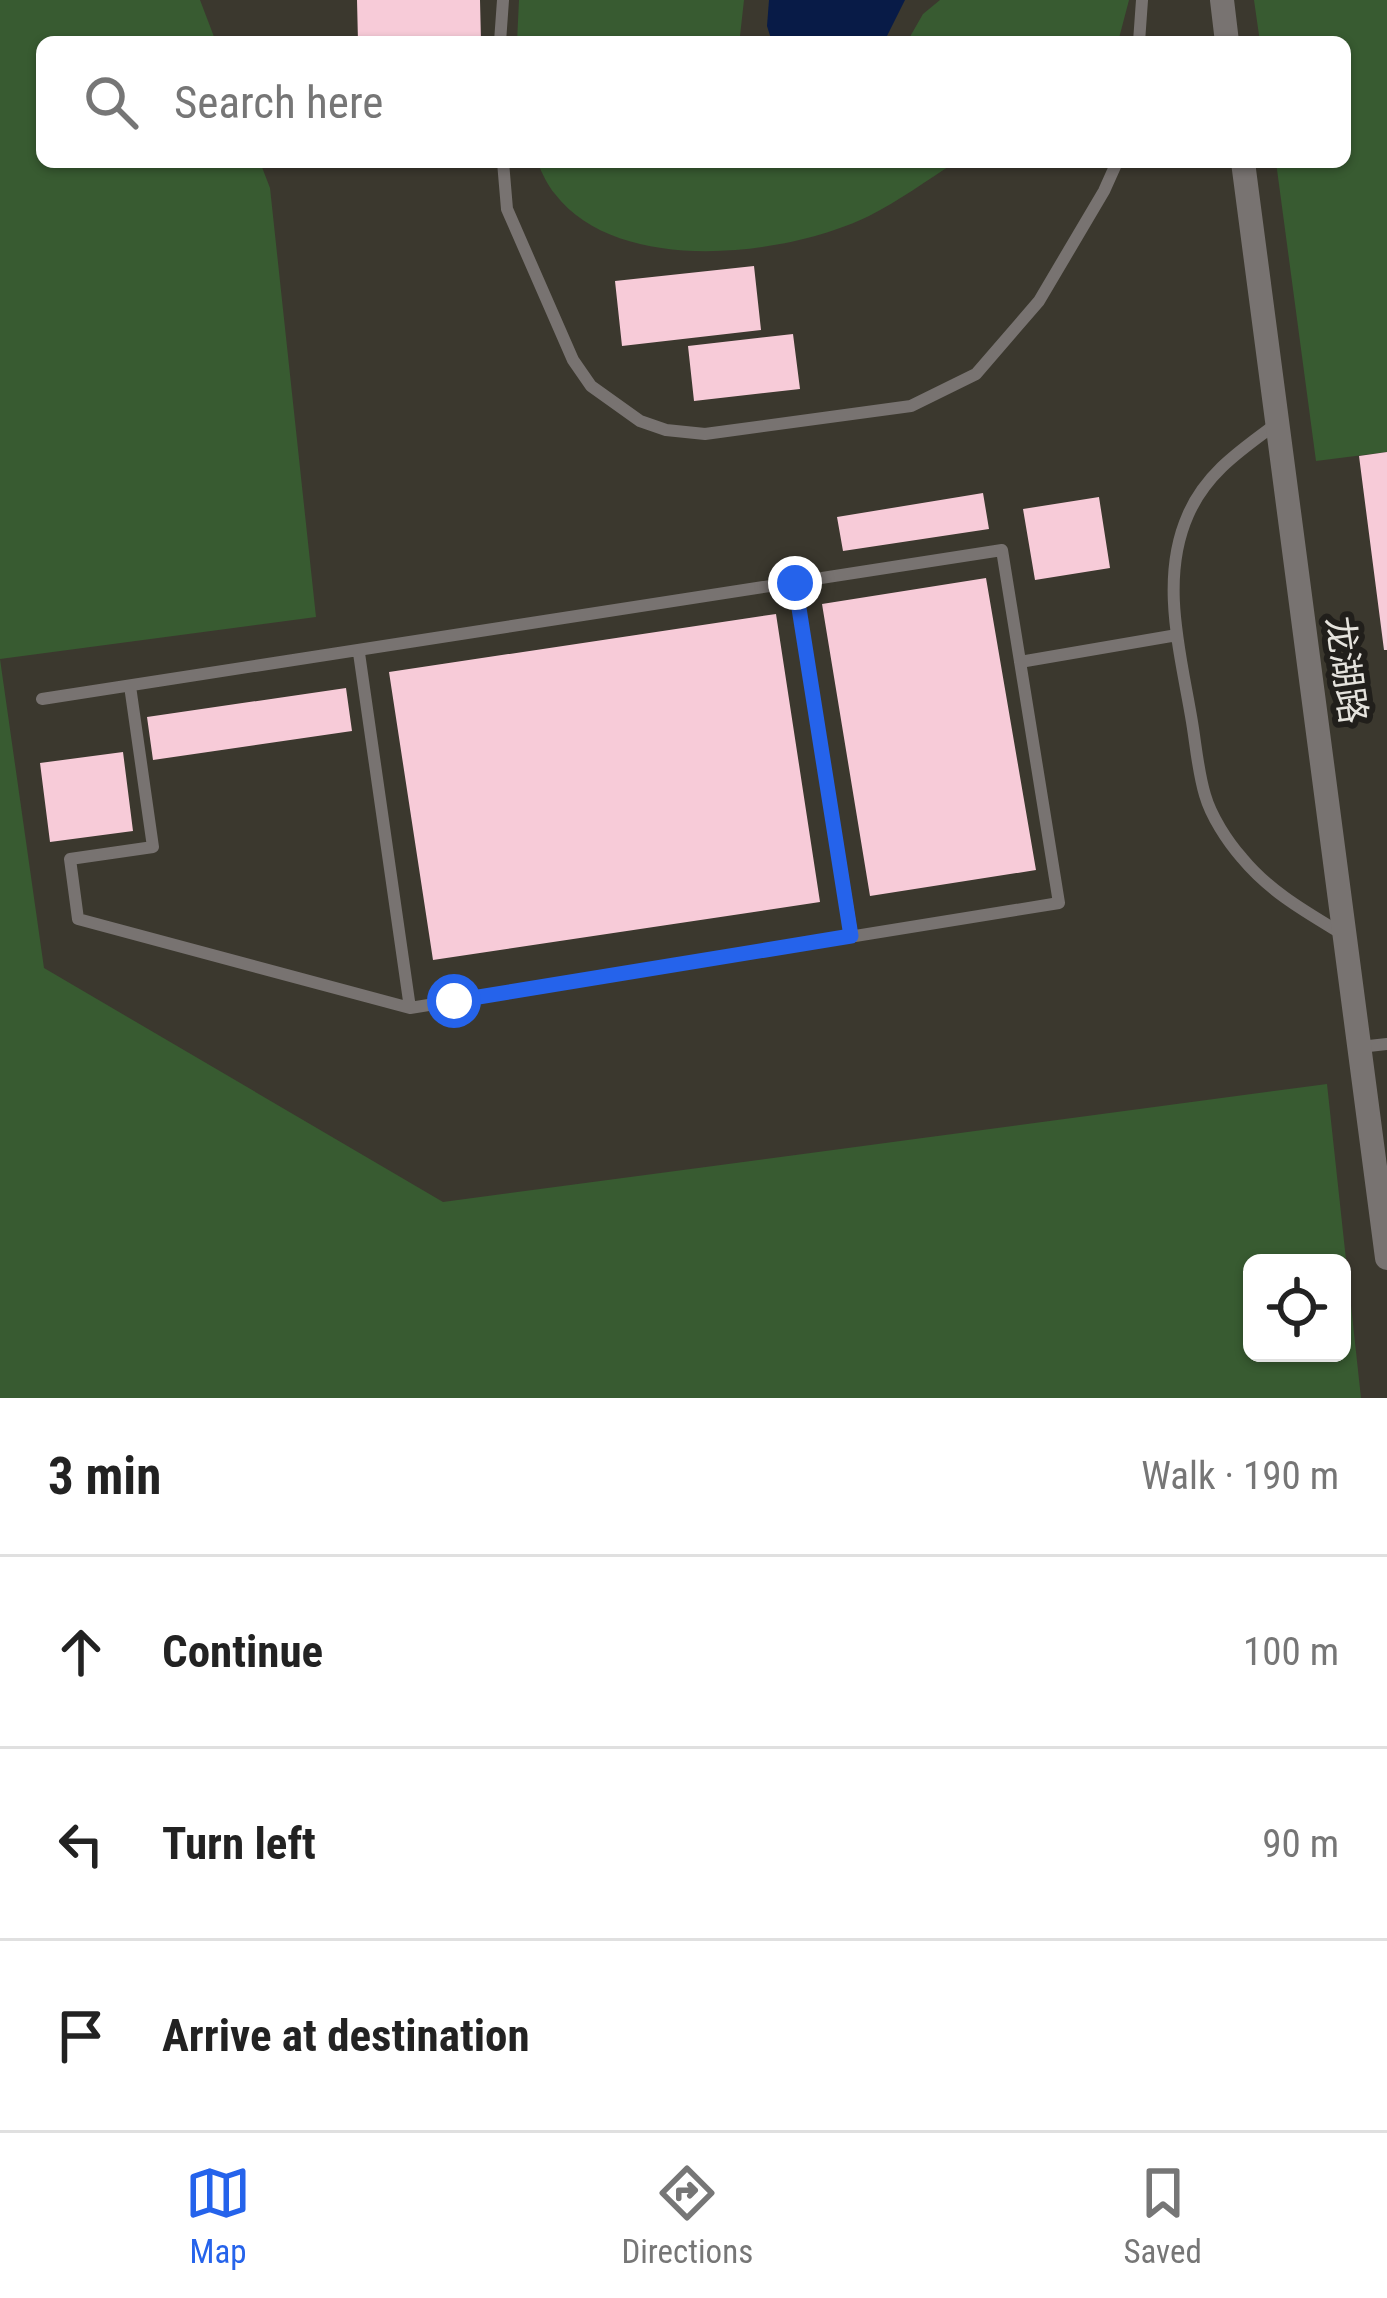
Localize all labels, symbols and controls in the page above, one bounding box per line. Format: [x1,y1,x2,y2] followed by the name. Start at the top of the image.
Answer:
[36,36,1351,168] search box
[78,69,144,135] icon: search
[174,76,383,129] text: Search here
[768,556,822,610] route end
[1318,614,1374,726] street label: 龙湖路
[427,974,481,1028] route start
[1243,1254,1351,1362] map controls
[1243,1254,1351,1362] button: locate
[48,1447,161,1506] text: 3 min
[1141,1453,1339,1499] text: Walk · 190 m
[48,1619,114,1685] icon: ahead
[162,1625,323,1678] text: Continue
[1243,1629,1339,1675] text: 100 m
[48,1811,114,1877] icon: left
[162,1817,316,1870] text: Turn left
[1262,1821,1339,1867] text: 90 m
[48,2003,114,2069] icon: arrive
[162,2009,530,2062] text: Arrive at destination
[185,2160,251,2271] tab: Map
[621,2160,753,2271] tab: Directions
[1123,2160,1202,2271] tab: Saved

